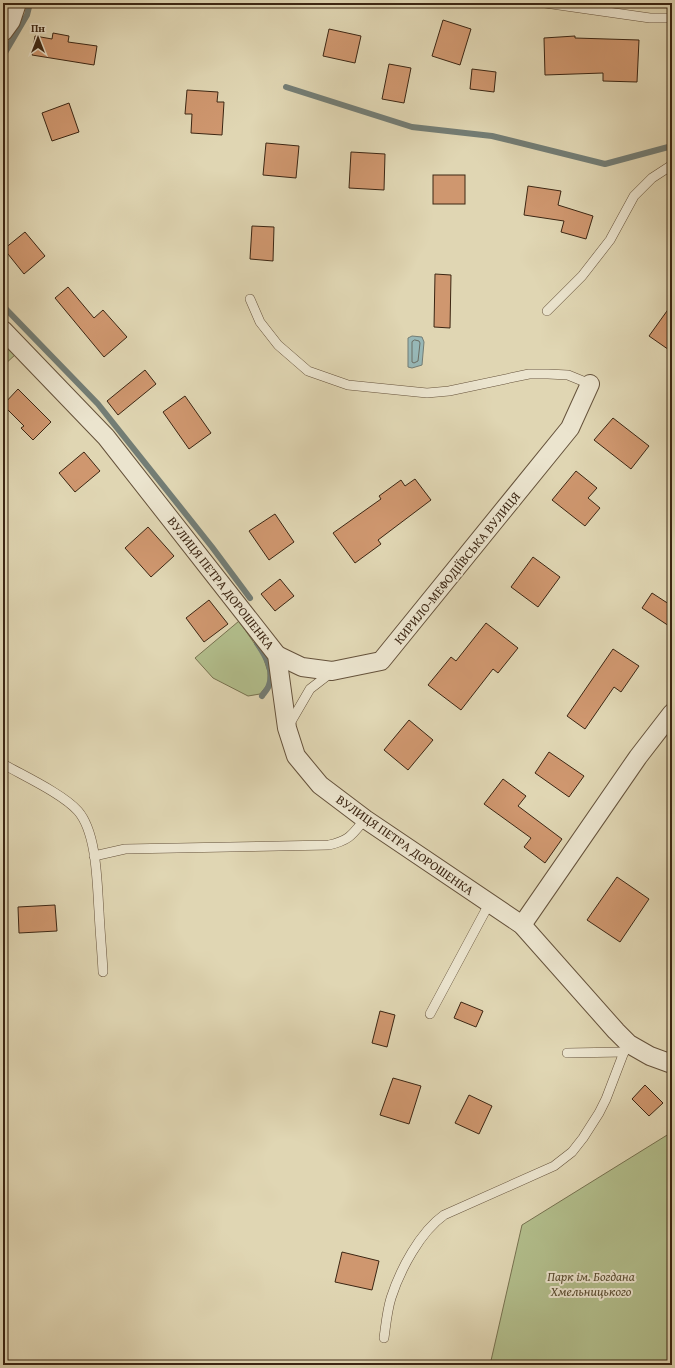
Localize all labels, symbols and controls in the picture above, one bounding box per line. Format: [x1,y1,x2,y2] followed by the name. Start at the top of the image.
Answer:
[18,18,58,58] north arrow
[31,20,45,36] text: Пн
[389,487,525,648] street label: КИРИЛО-МЕФОДІЇВСЬКА ВУЛИЦЯ
[163,512,279,654] street label: ВУЛИЦЯ ПЕТРА ДОРОШЕНКА
[332,790,478,900] street label: ВУЛИЦЯ ПЕТРА ДОРОШЕНКА
[547,1267,635,1301] park label: Парк ім. Богдана Хмельницького

